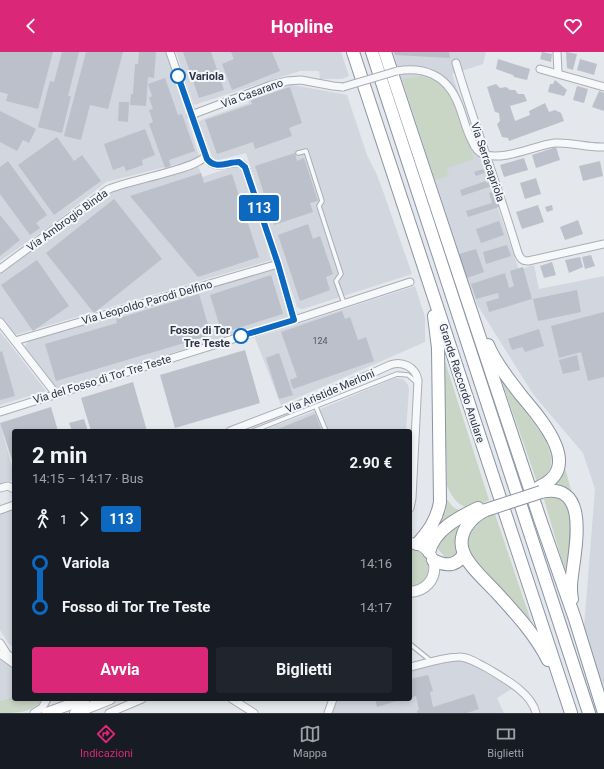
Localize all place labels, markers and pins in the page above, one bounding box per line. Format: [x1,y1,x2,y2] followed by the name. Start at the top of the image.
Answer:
[170,68,186,84] marker: Variola
[189,70,224,83] place label: Variola
[170,324,230,350] place label: Fosso di Tor Tre Teste
[233,328,249,344] marker: Fosso di Tor Tre Teste

